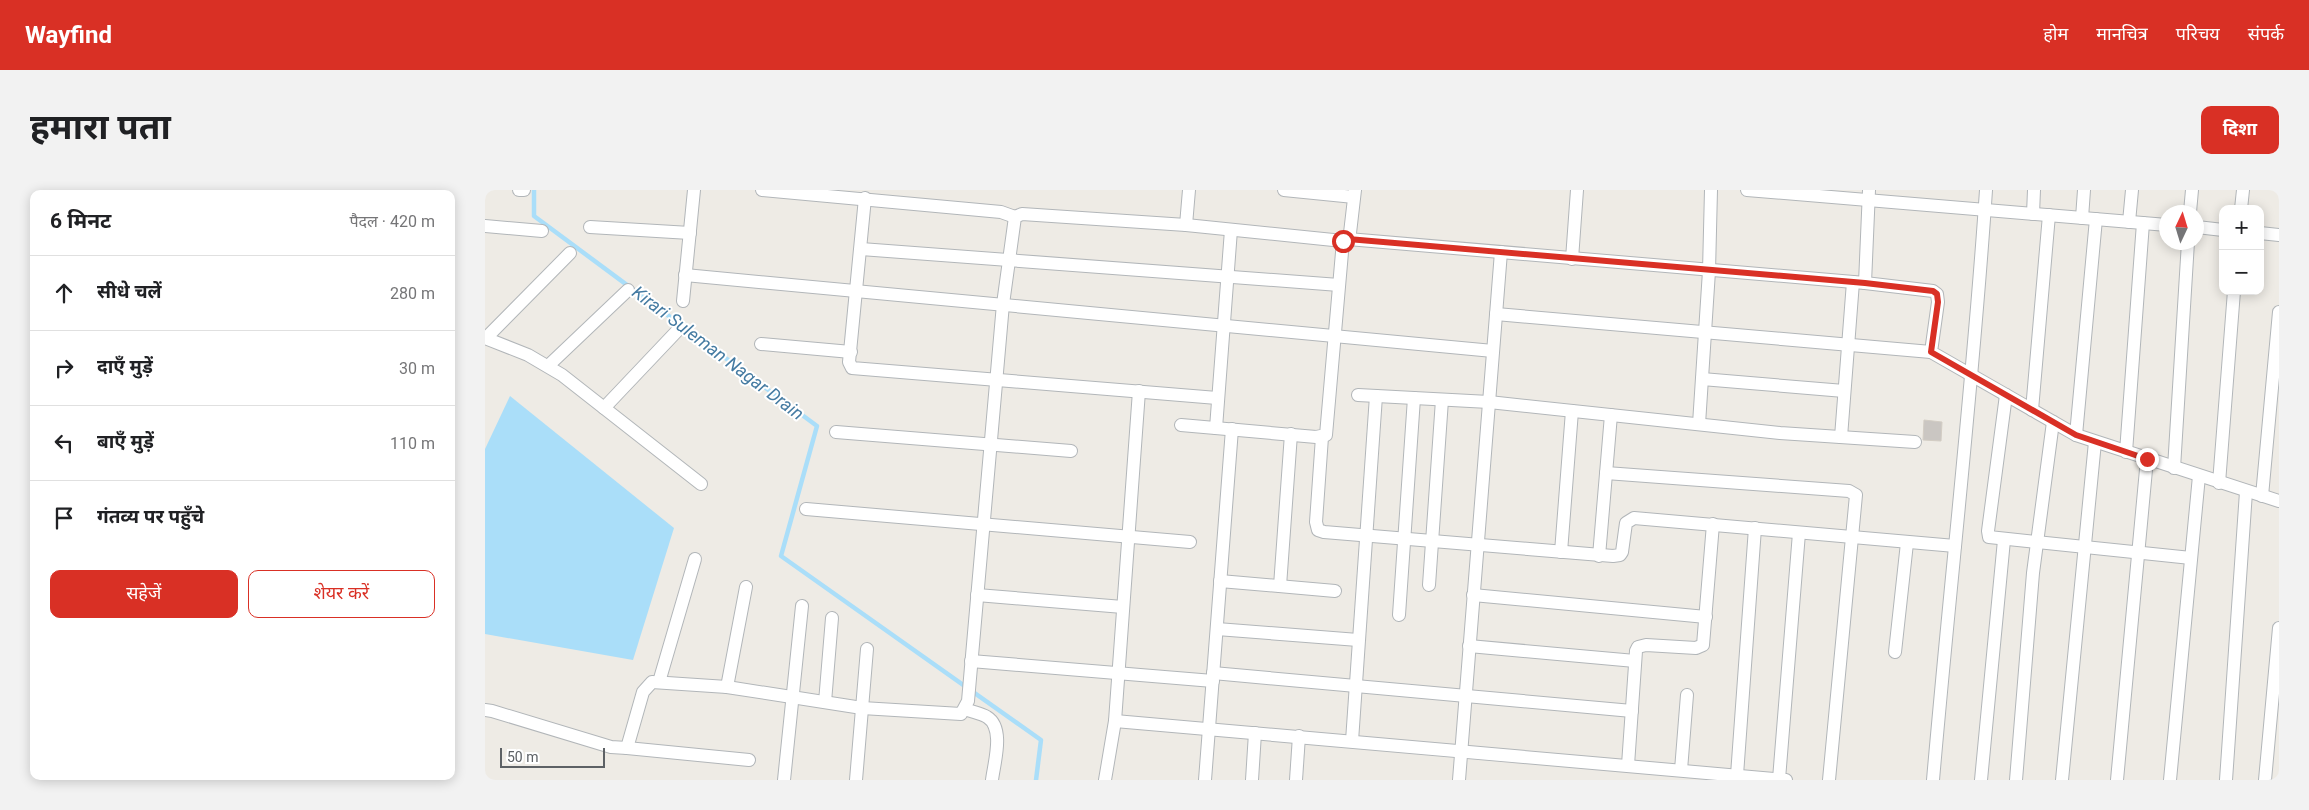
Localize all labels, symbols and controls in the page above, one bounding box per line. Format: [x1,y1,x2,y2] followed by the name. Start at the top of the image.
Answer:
[25,21,112,49] text: Wayfind
[2043,23,2068,44] text: होम
[2096,23,2148,44] text: मानचित्र
[2176,23,2220,44] text: परिचय
[2248,23,2284,44] text: संपर्क
[2201,106,2279,154] button: दिशा
[30,107,171,148] text: हमारा पता
[2159,205,2204,250] north arrow
[2219,205,2264,295] map controls
[2219,205,2264,250] button: +
[50,209,111,233] text: 6 मिनट
[349,212,435,231] text: पैदल · 420 m
[1332,230,1355,253] route start
[2219,250,2264,295] button: −
[50,279,78,307] icon: ahead
[97,280,162,303] text: सीधे चलें
[628,281,808,424] water label: Kirari Suleman Nagar Drain
[390,284,435,303] text: 280 m
[50,354,78,382] icon: right
[97,355,153,378] text: दाएँ मुड़ें
[399,359,435,378] text: 30 m
[50,429,78,457] icon: left
[97,430,154,453] text: बाएँ मुड़ें
[390,434,435,453] text: 110 m
[2136,448,2159,471] route end
[50,504,78,532] icon: arrive
[97,505,204,528] text: गंतव्य पर पहुँचे
[50,570,238,618] button: सहेजें
[248,570,435,618] button: शेयर करें
[500,745,605,768] scale bar
[507,749,539,765] text: 50 m

